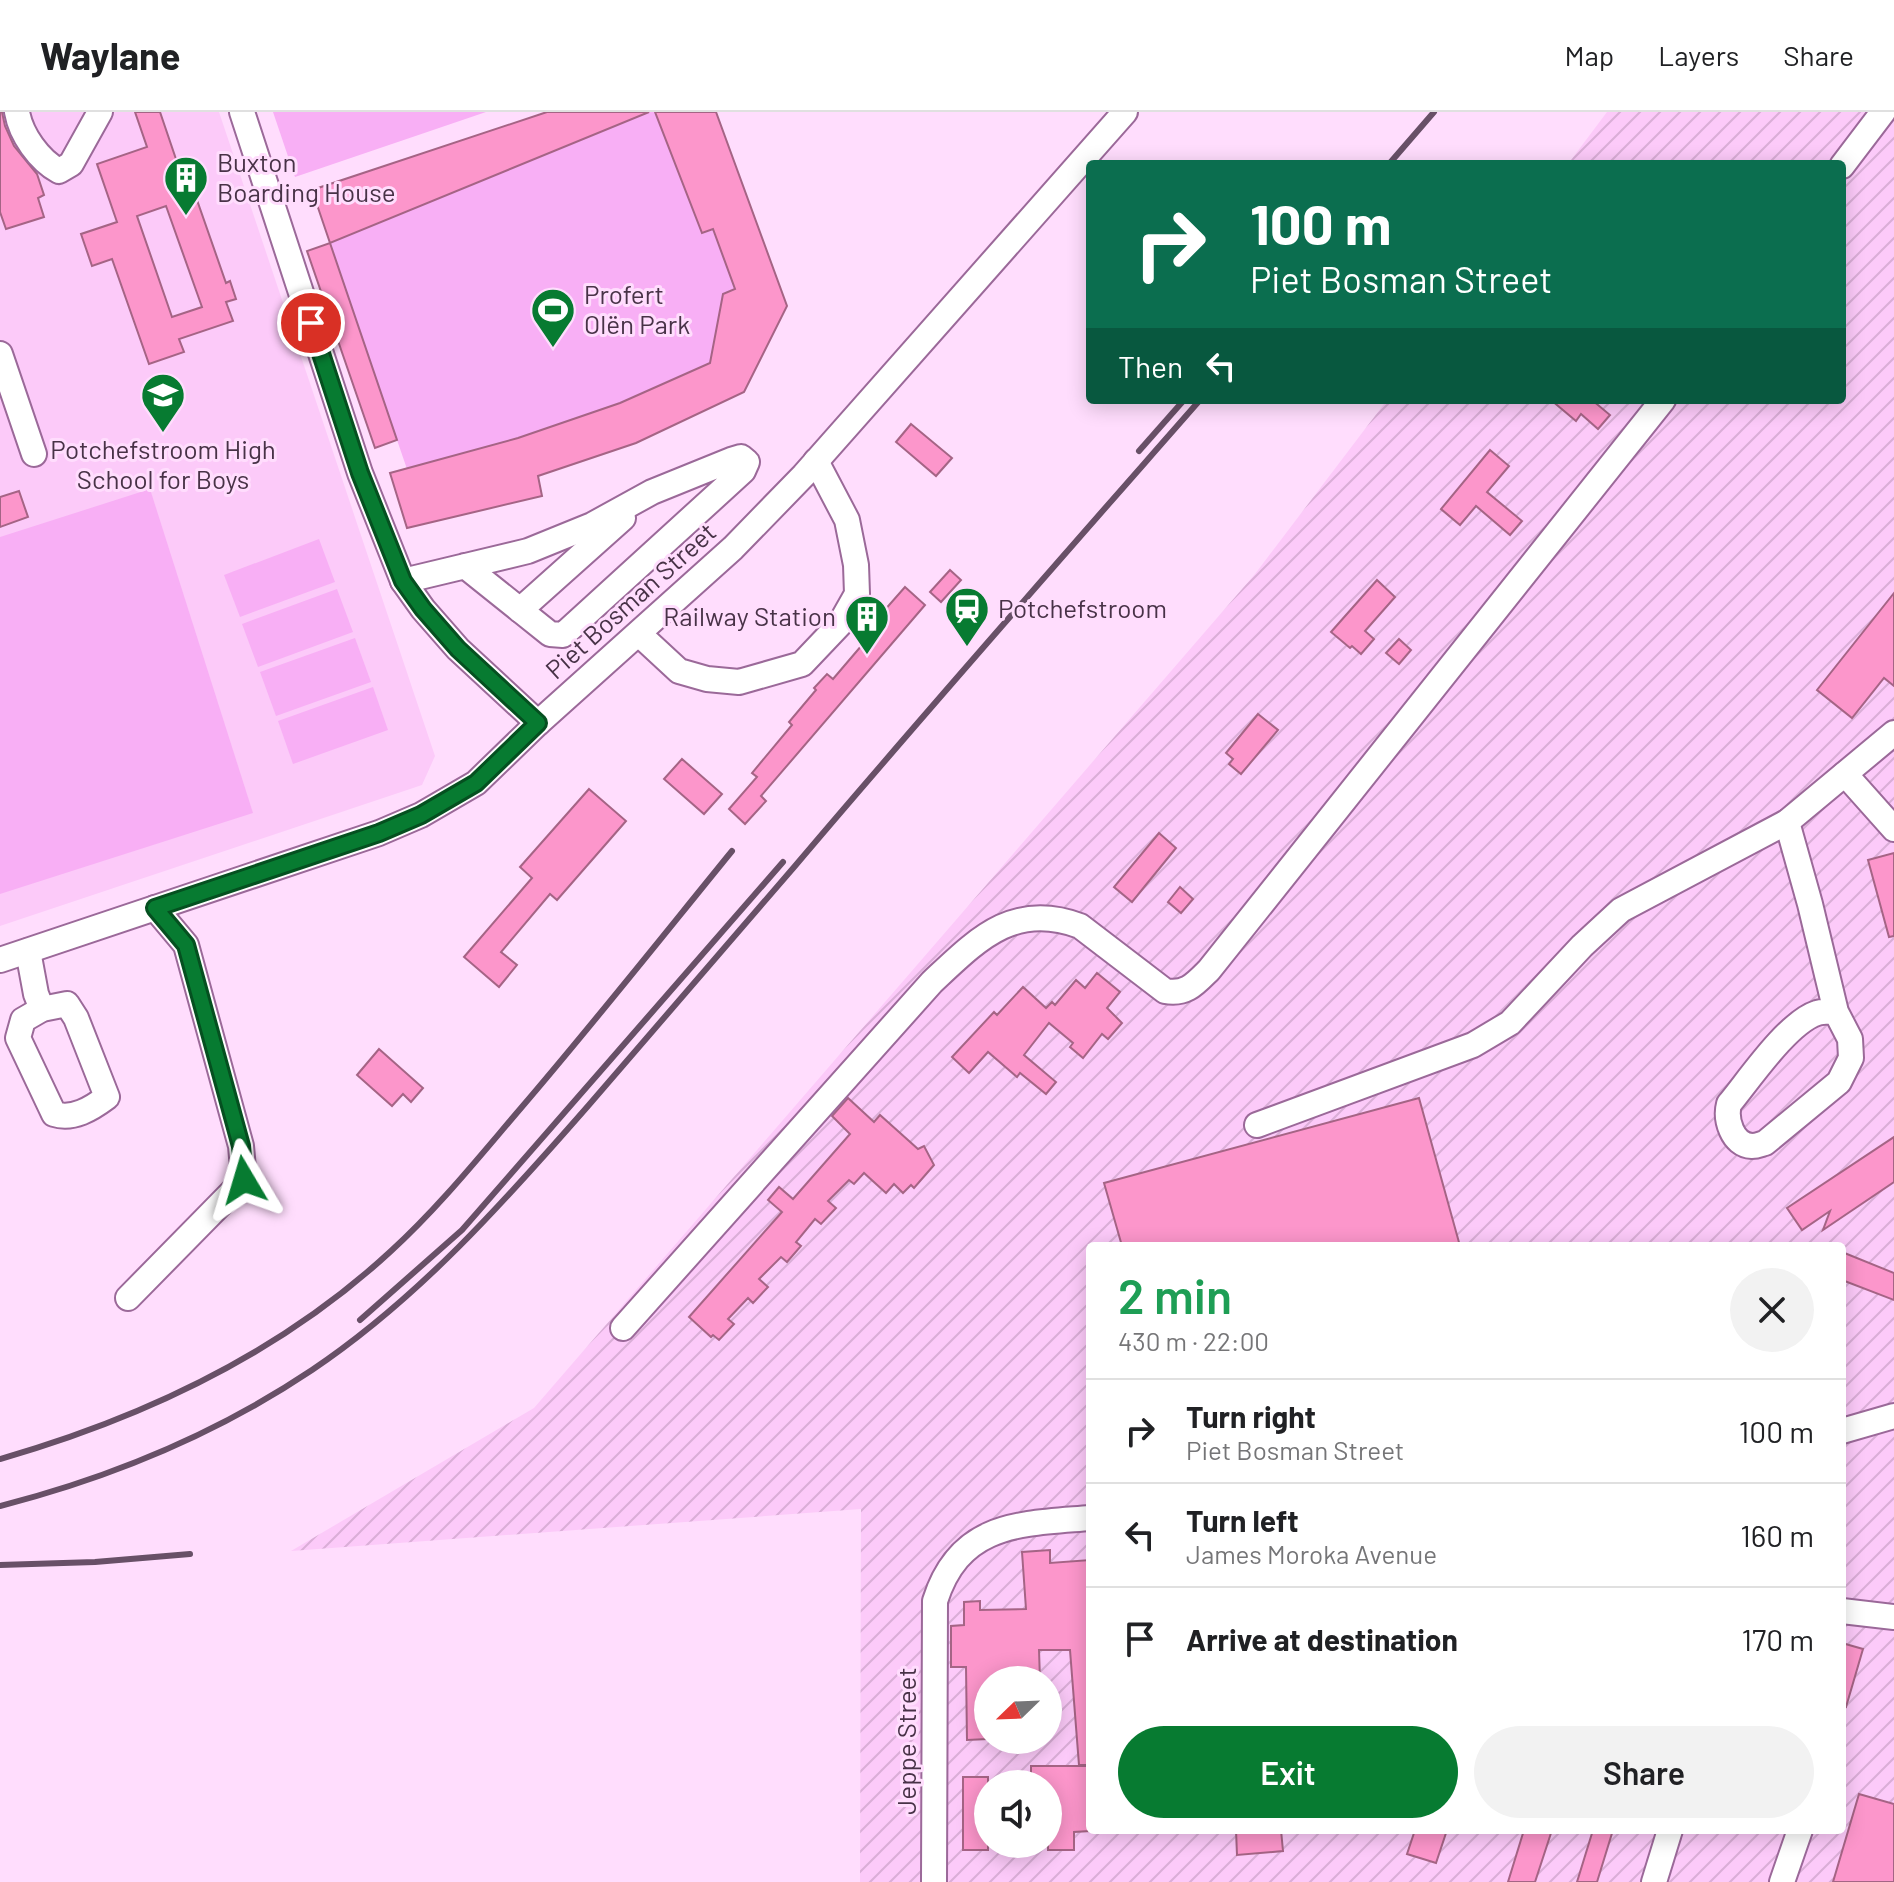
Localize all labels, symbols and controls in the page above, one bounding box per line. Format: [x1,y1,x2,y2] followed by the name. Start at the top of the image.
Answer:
[40,32,181,78] text: Waylane
[1564,38,1614,72] text: Map
[1658,38,1739,72] text: Layers
[1783,38,1854,72] text: Share
[217,146,396,207] place label: Buxton Boarding House
[162,154,210,217] building icon: Buxton Boarding House
[1250,189,1392,256] text: 100 m
[1118,192,1222,296] icon: right
[1250,257,1552,300] text: Piet Bosman Street
[584,278,690,339] place label: Profert Olën Park
[529,286,577,349] sports icon: Profert Olën Park
[277,289,345,357] pin
[289,301,333,345] icon: arrive
[1199,344,1243,388] icon: left
[1118,348,1183,384] text: Then
[139,371,187,434] school or university icon: Potchefstroom High School for Boys
[50,433,276,494] place label: Potchefstroom High School for Boys
[539,515,721,684] street label: Piet Bosman Street
[943,585,991,648] station icon: Potchefstroom
[998,592,1167,623] place label: Potchefstroom
[843,593,891,656] building icon: Railway Station
[663,600,836,631] place label: Railway Station
[202,1138,286,1222] position arrow
[1118,1266,1232,1324] text: 2 min
[1730,1268,1814,1352] button: close
[1118,1325,1269,1356] text: 430 m · 22:00
[1186,1398,1316,1434] text: Turn right
[1118,1409,1162,1453] icon: right
[1739,1413,1814,1449] text: 100 m
[1186,1434,1404,1465] text: Piet Bosman Street
[1186,1502,1299,1538] text: Turn left
[1118,1513,1162,1557] icon: left
[1740,1517,1814,1553] text: 160 m
[1186,1538,1437,1569] text: James Moroka Avenue
[1118,1617,1162,1661] icon: arrive
[1186,1621,1458,1657] text: Arrive at destination
[1742,1621,1814,1657] text: 170 m
[974,1666,1062,1754] north arrow
[974,1666,1062,1858] map controls
[890,1667,921,1815] street label: Jeppe Street
[1118,1726,1458,1818] button: Exit
[1474,1726,1814,1818] button: Share
[974,1770,1062,1858] button: sound

